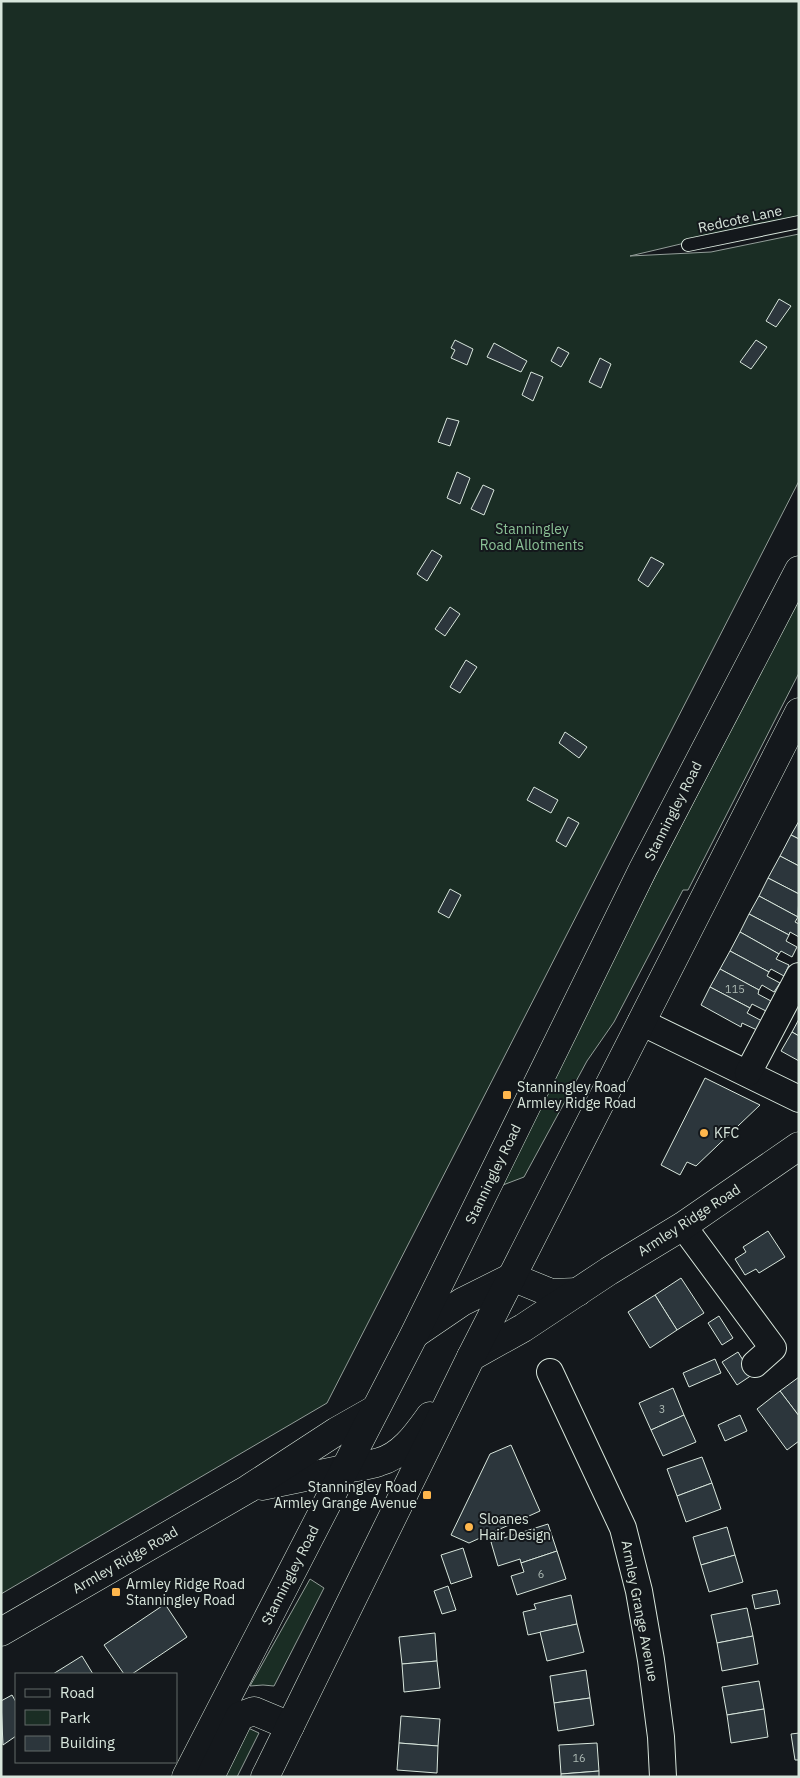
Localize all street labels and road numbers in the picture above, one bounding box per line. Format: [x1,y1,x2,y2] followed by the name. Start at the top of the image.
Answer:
[696,201,784,237] street label: Redcote Lane
[640,758,706,864] street label: Stanningley Road
[461,1121,525,1227] street label: Stanningley Road
[634,1180,744,1260] street label: Armley Ridge Road
[69,1522,181,1598] street label: Armley Ridge Road
[257,1522,323,1628] street label: Stanningley Road
[617,1539,663,1683] street label: Armley Grange Avenue

